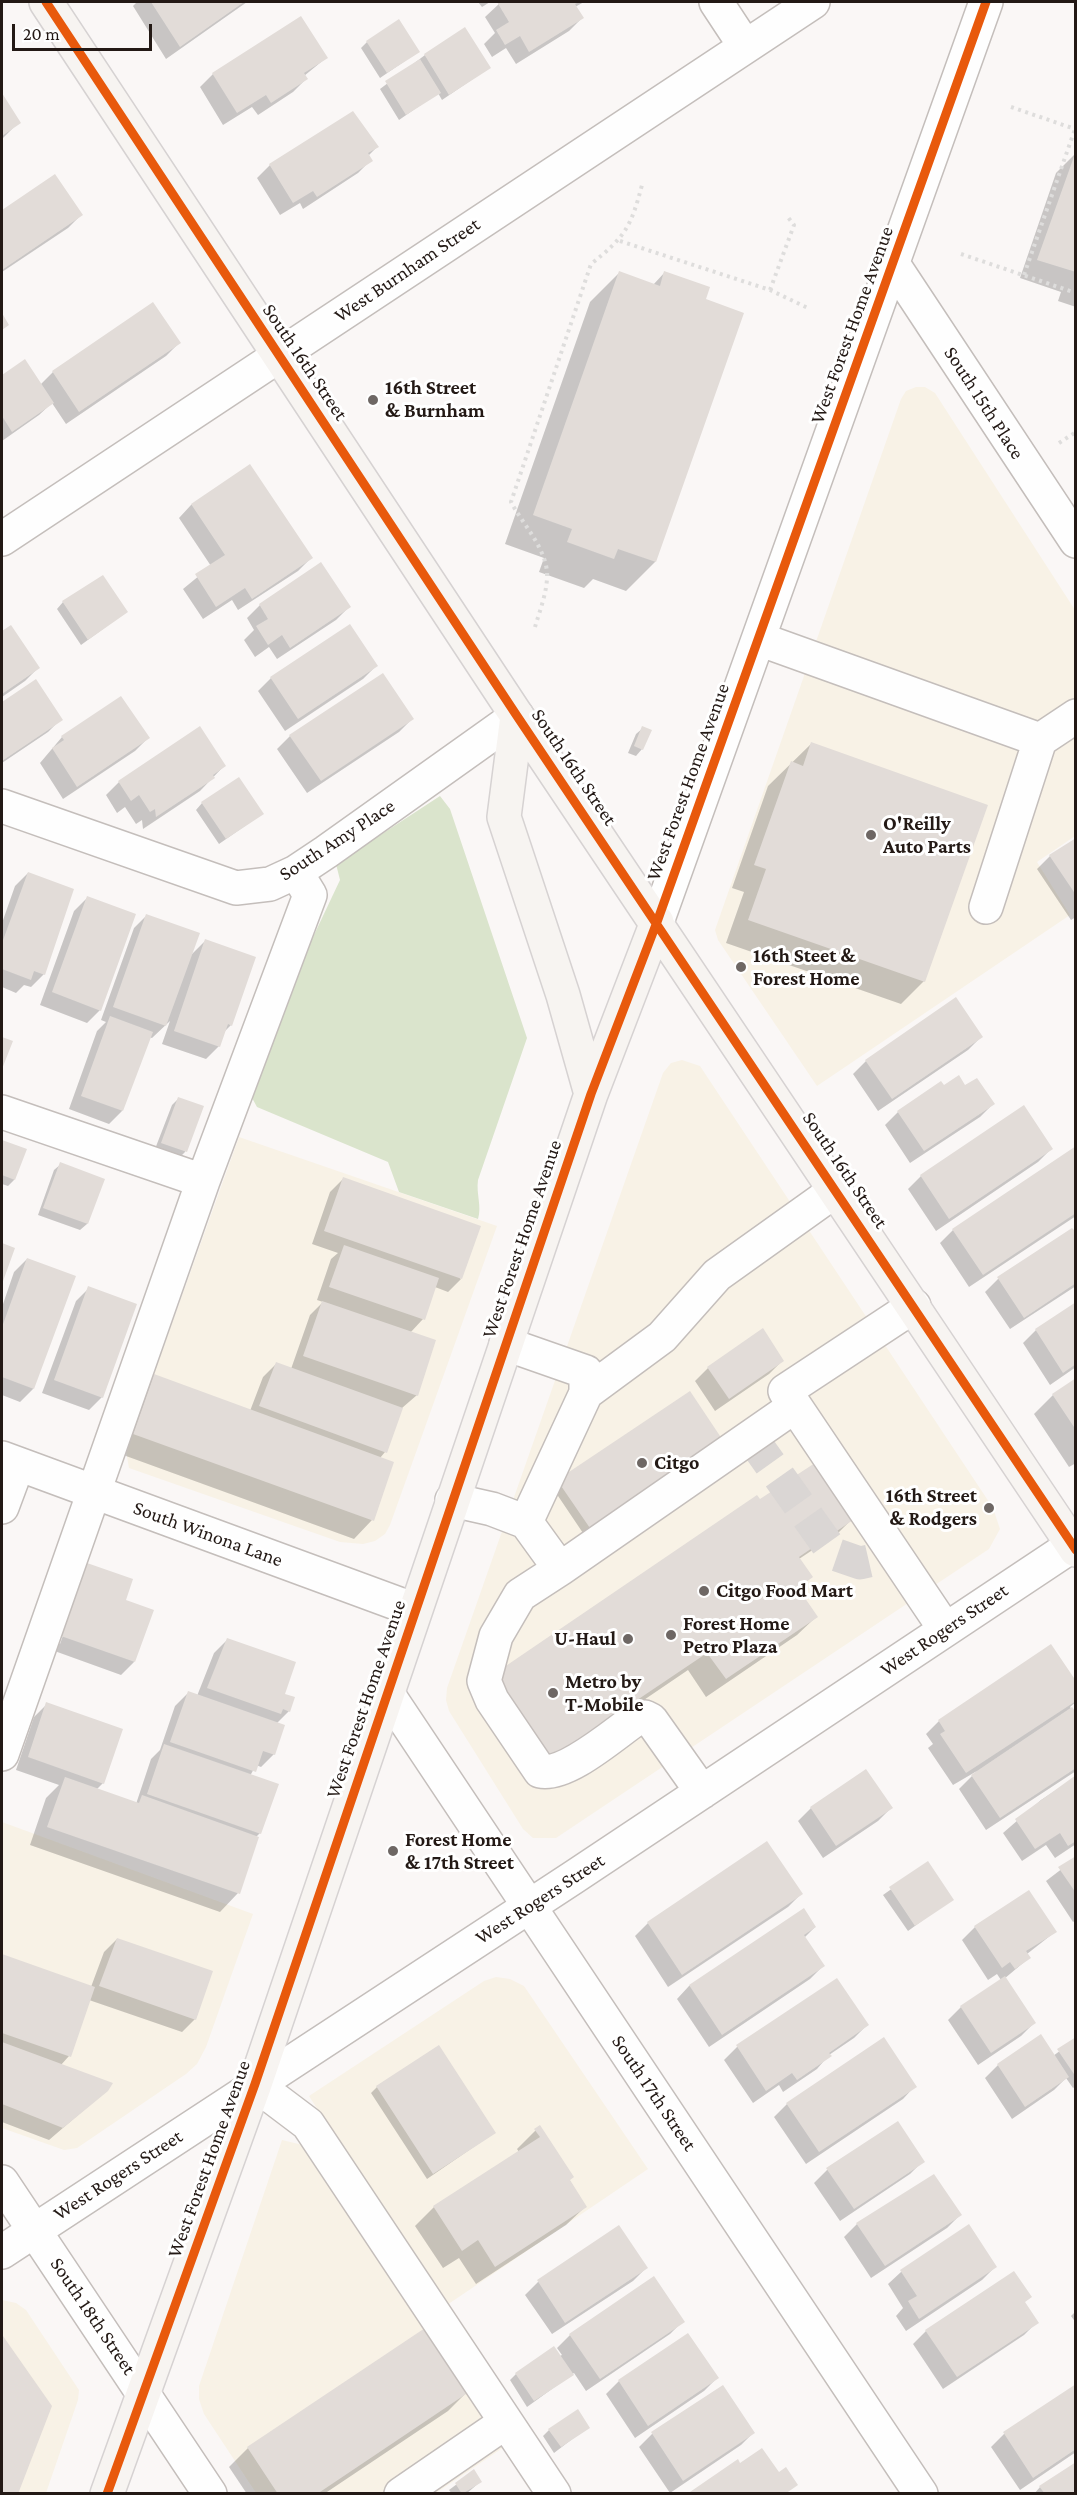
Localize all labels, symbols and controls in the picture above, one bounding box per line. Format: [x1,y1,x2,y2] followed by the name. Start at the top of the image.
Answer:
[15,12,154,50] scale bar
[23,24,60,44] text: 20 m
[330,212,484,328] street label: West Burnham Street
[805,223,899,427] street label: West Forest Home Avenue
[257,299,353,425] street label: South 16th Street
[939,342,1029,464] street label: South 15th Place
[385,376,485,423] place label: 16th Street & Burnham
[366,393,380,407] marker: 16th Street & Burnham
[641,680,735,884] street label: West Forest Home Avenue
[526,704,622,830] street label: South 16th Street
[275,794,399,886] street label: South Amy Place
[883,812,971,859] place label: O'Reilly Auto Parts
[864,828,878,842] marker: O'Reilly Auto Parts
[753,944,860,991] place label: 16th Steet & Forest Home
[734,960,748,974] marker: 16th Steet & Forest Home
[797,1107,893,1233] street label: South 16th Street
[477,1137,567,1341] street label: West Forest Home Avenue
[654,1451,699,1475] place label: Citgo
[635,1456,649,1470] marker: Citgo
[886,1484,977,1531] place label: 16th Street & Rodgers
[130,1496,286,1572] street label: South Winona Lane
[982,1501,996,1515] marker: 16th Street & Rodgers
[875,1578,1013,1682] street label: West Rogers Street
[716,1579,853,1603] place label: Citgo Food Mart
[697,1584,711,1598] marker: Citgo Food Mart
[321,1597,411,1801] street label: West Forest Home Avenue
[683,1612,790,1659] place label: Forest Home Petro Plaza
[554,1627,616,1651] place label: U-Haul
[664,1628,678,1642] marker: Forest Home Petro Plaza
[621,1632,635,1646] marker: U-Haul
[565,1670,643,1717] place label: Metro by T-Mobile
[546,1686,560,1700] marker: Metro by T-Mobile
[405,1828,514,1875] place label: Forest Home & 17th Street
[386,1844,400,1858] marker: Forest Home & 17th Street
[471,1848,609,1950] street label: West Rogers Street
[606,2030,702,2156] street label: South 17th Street
[162,2057,256,2261] street label: West Forest Home Avenue
[49,2124,187,2226] street label: West Rogers Street
[45,2253,141,2379] street label: South 18th Street

